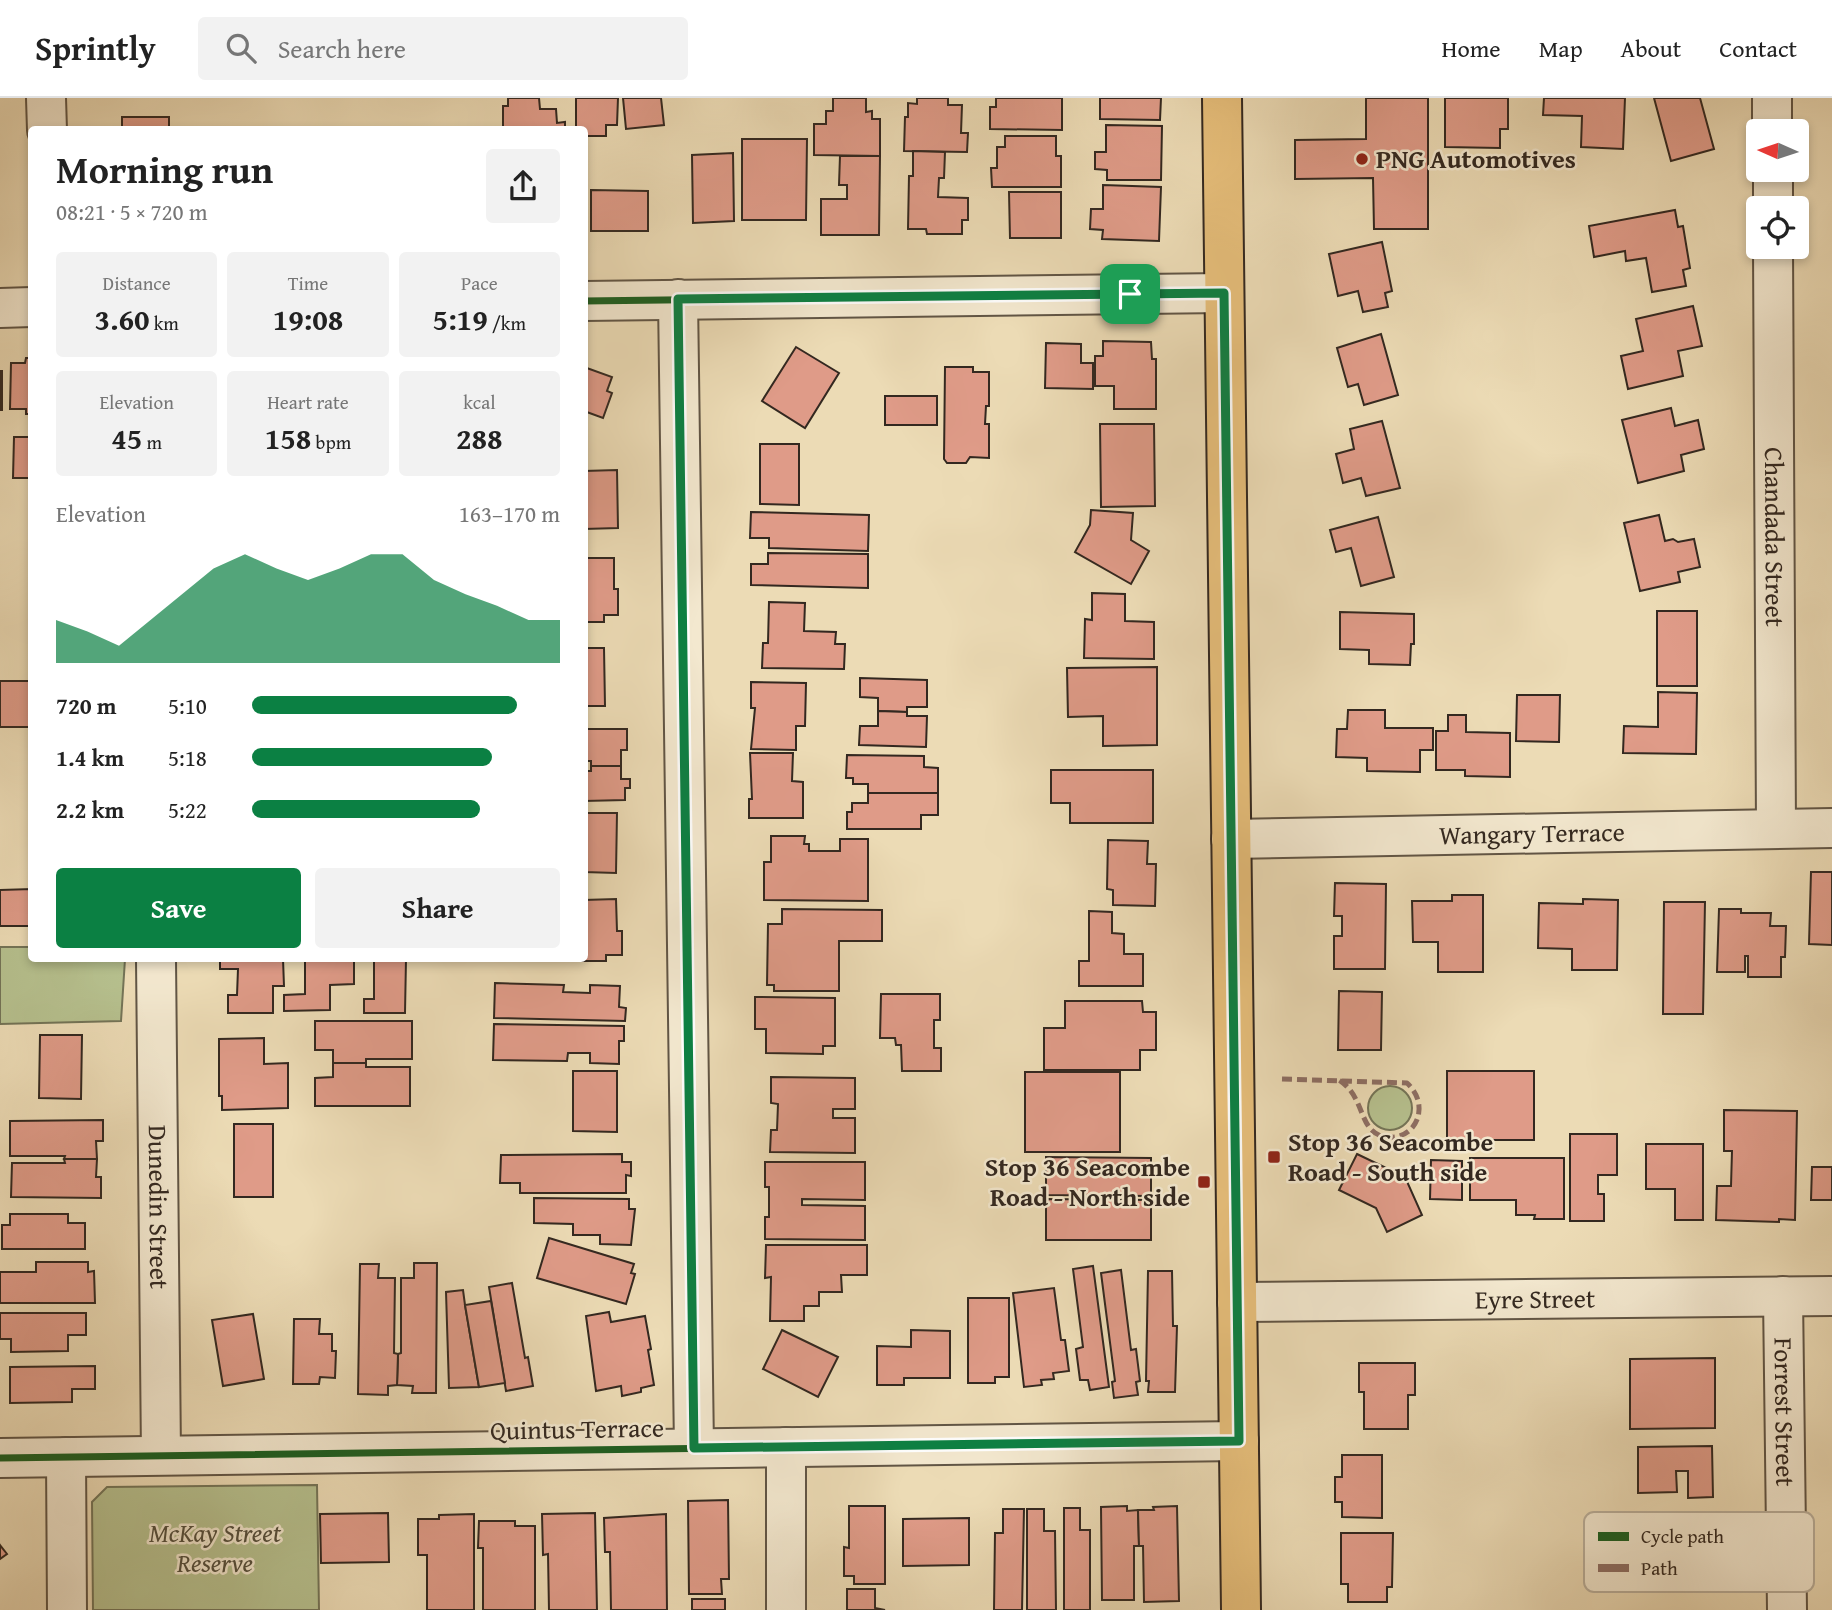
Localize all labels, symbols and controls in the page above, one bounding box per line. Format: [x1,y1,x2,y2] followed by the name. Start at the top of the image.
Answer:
[198,17,688,80] search box
[35,24,156,72] text: Sprintly
[222,29,260,67] icon: search
[278,29,406,68] text: Search here
[1442,31,1501,66] text: Home
[1539,31,1583,66] text: Map
[1621,31,1681,66] text: About
[1719,31,1797,66] text: Contact
[1746,119,1810,182] north arrow
[1746,119,1809,259] map controls
[1376,139,1576,178] place label: PNG Automotives
[56,141,273,197] text: Morning run
[486,149,560,223] button: share
[1354,151,1370,167] marker: PNG Automotives
[56,195,208,228] text: 08:21 · 5 × 720 m
[1746,196,1809,259] button: locate
[1100,264,1160,324] pin
[103,269,171,297] text: Distance
[288,269,328,297] text: Time
[461,269,498,297] text: Pace
[1111,275,1149,313] icon: arrive
[94,297,150,341] text: 3.60
[273,297,343,341] text: 19:08
[433,297,488,341] text: 5:19
[150,309,179,337] text: km
[488,309,526,337] text: /km
[99,388,174,416] text: Elevation
[267,388,349,416] text: Heart rate
[463,388,496,416] text: kcal
[111,416,142,460] text: 45
[265,416,311,460] text: 158
[456,416,503,460] text: 288
[142,428,162,456] text: m
[311,428,351,456] text: bpm
[1755,447,1795,627] street label: Chandada Street
[56,497,146,530] text: Elevation
[459,497,560,530] text: 163–170 m
[56,689,117,722] text: 720 m
[168,689,207,722] text: 5:10
[56,741,124,774] text: 1.4 km
[168,741,207,774] text: 5:18
[56,793,124,826] text: 2.2 km
[168,793,207,826] text: 5:22
[1439,812,1625,854] street label: Wangary Terrace
[56,868,301,948] button: Save
[315,868,560,948] button: Share
[1288,1122,1494,1191] place label: Stop 36 Seacombe Road - South side
[139,1125,179,1289] street label: Dunedin Street
[985,1147,1190,1216] place label: Stop 36 Seacombe Road - North side
[1266,1149,1282,1165] marker: Stop 36 Seacombe Road - South side
[1196,1174,1212,1190] marker: Stop 36 Seacombe Road - North side
[1475,1278,1595,1319] street label: Eyre Street
[1765,1337,1805,1487] street label: Forrest Street
[490,1407,664,1450] street label: Quintus Terrace
[1584,1512,1814,1592] legend
[149,1513,282,1582] park label: McKay Street Reserve
[1641,1522,1724,1550] text: Cycle path
[1641,1554,1678,1582] text: Path

